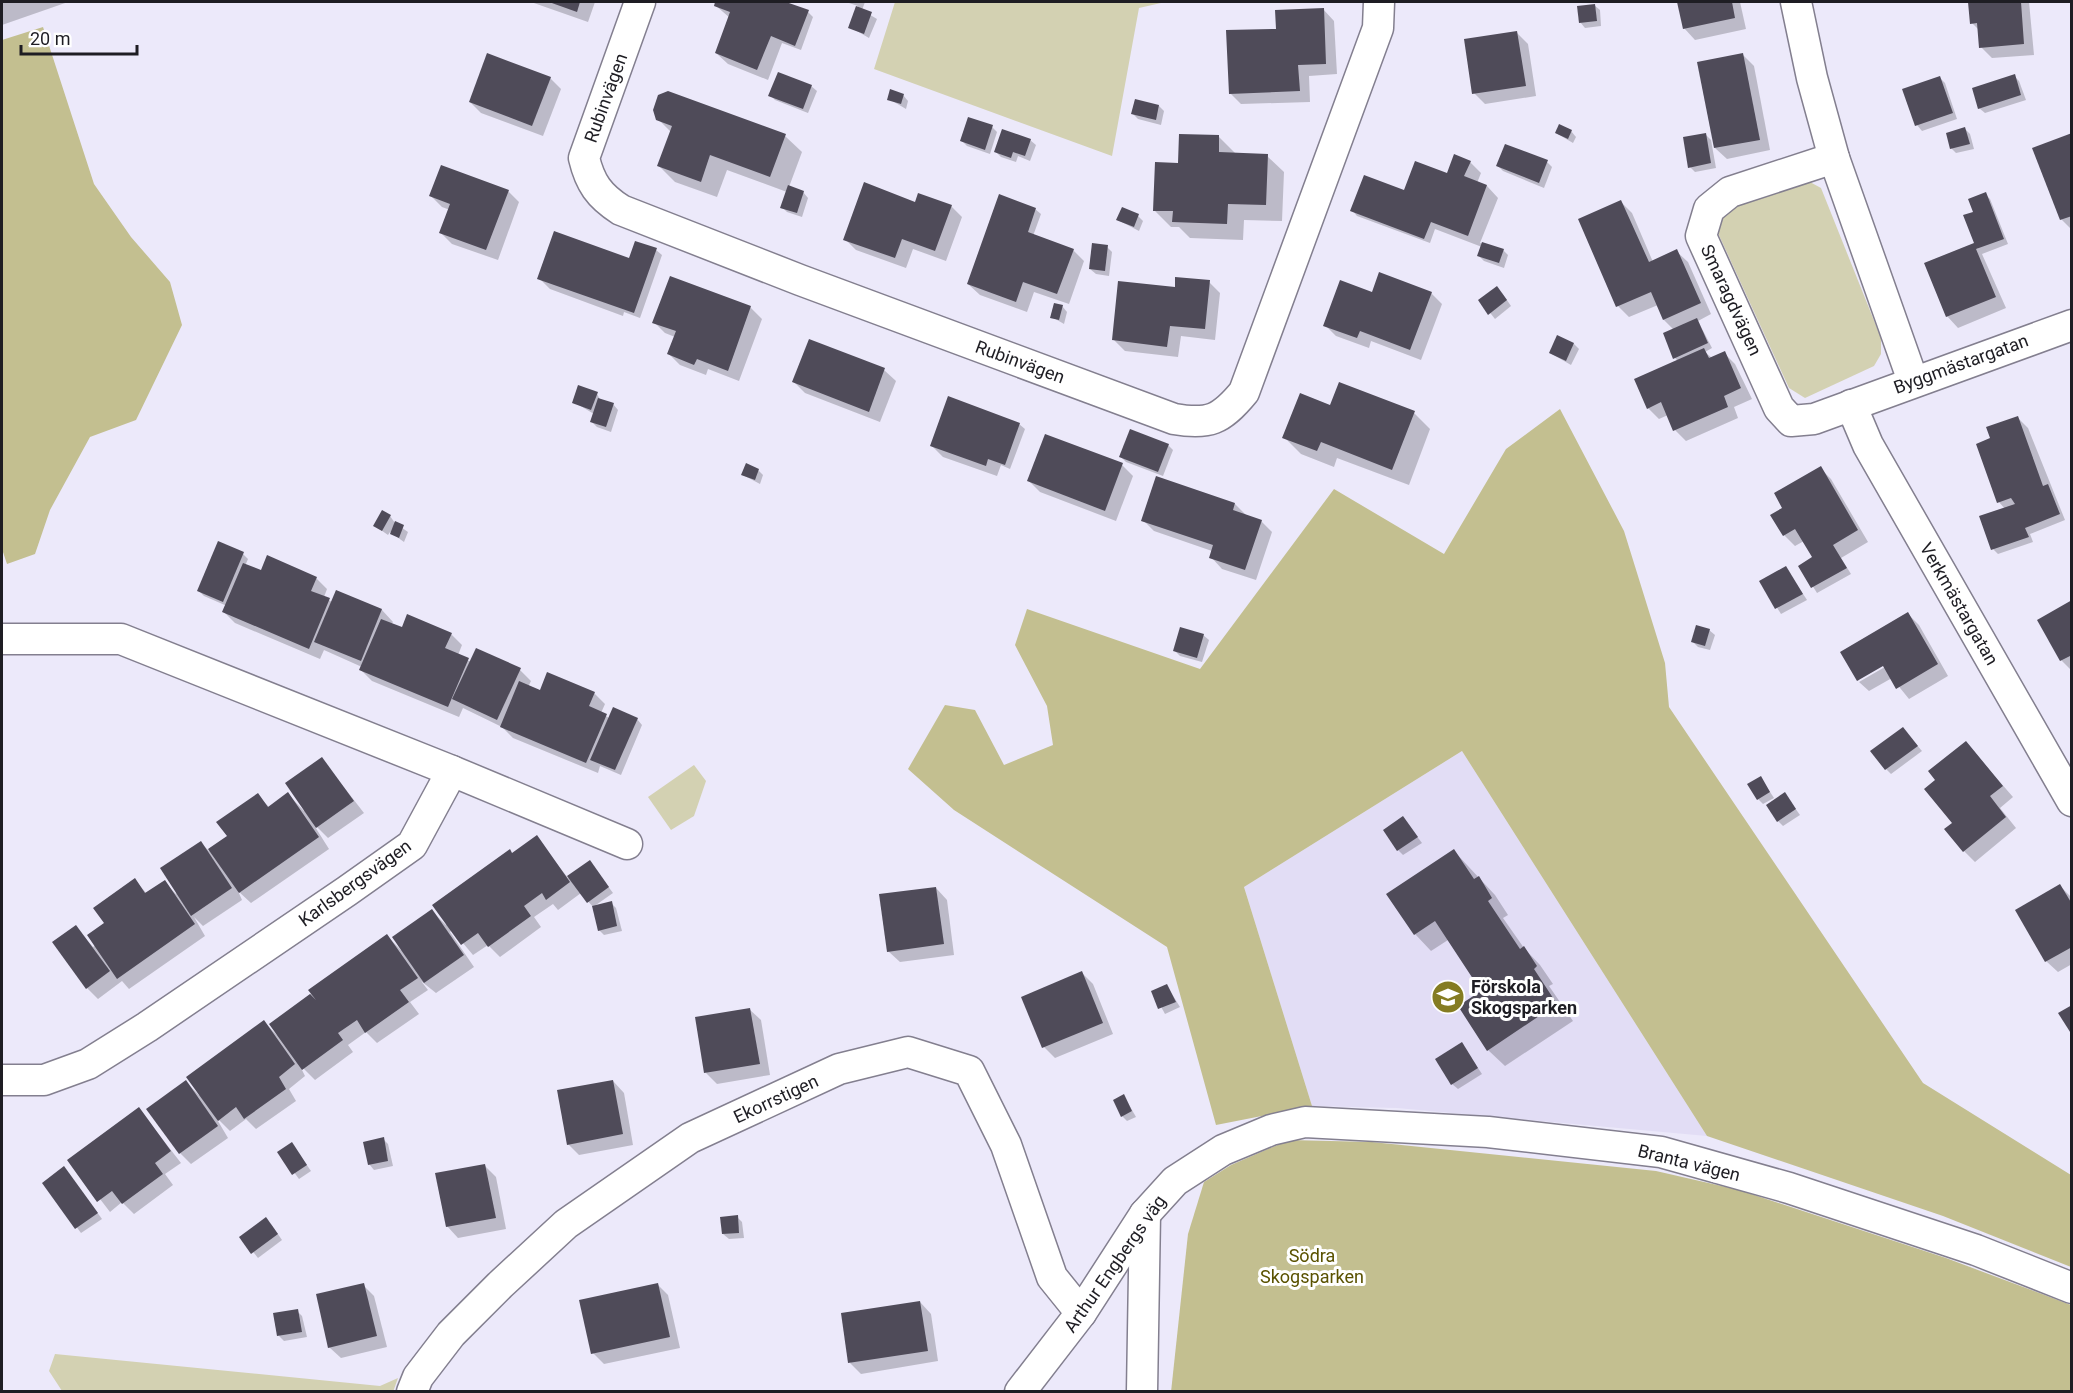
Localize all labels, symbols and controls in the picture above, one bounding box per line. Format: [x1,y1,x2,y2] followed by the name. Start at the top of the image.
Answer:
[21,18,136,56] scale bar
[30,28,70,49] text: 20 m
[580,50,631,145] street label: Rubinvägen
[1697,241,1766,359] street label: Smaragdvägen
[1891,329,2031,398] street label: Byggmästargatan
[973,336,1068,387] street label: Rubinvägen
[1916,539,2003,669] street label: Verkmästargatan
[294,835,415,930] street label: Karlsbergsvägen
[1471,976,1577,1018] place label: Förskola Skogsparken
[1430,979,1466,1015] school or university icon: Förskola Skogsparken
[730,1070,821,1127] street label: Ekorrstigen
[1636,1140,1743,1185] street label: Branta vägen
[1059,1191,1170,1336] street label: Arthur Engbergs väg
[1260,1245,1364,1287] park label: Södra Skogsparken

